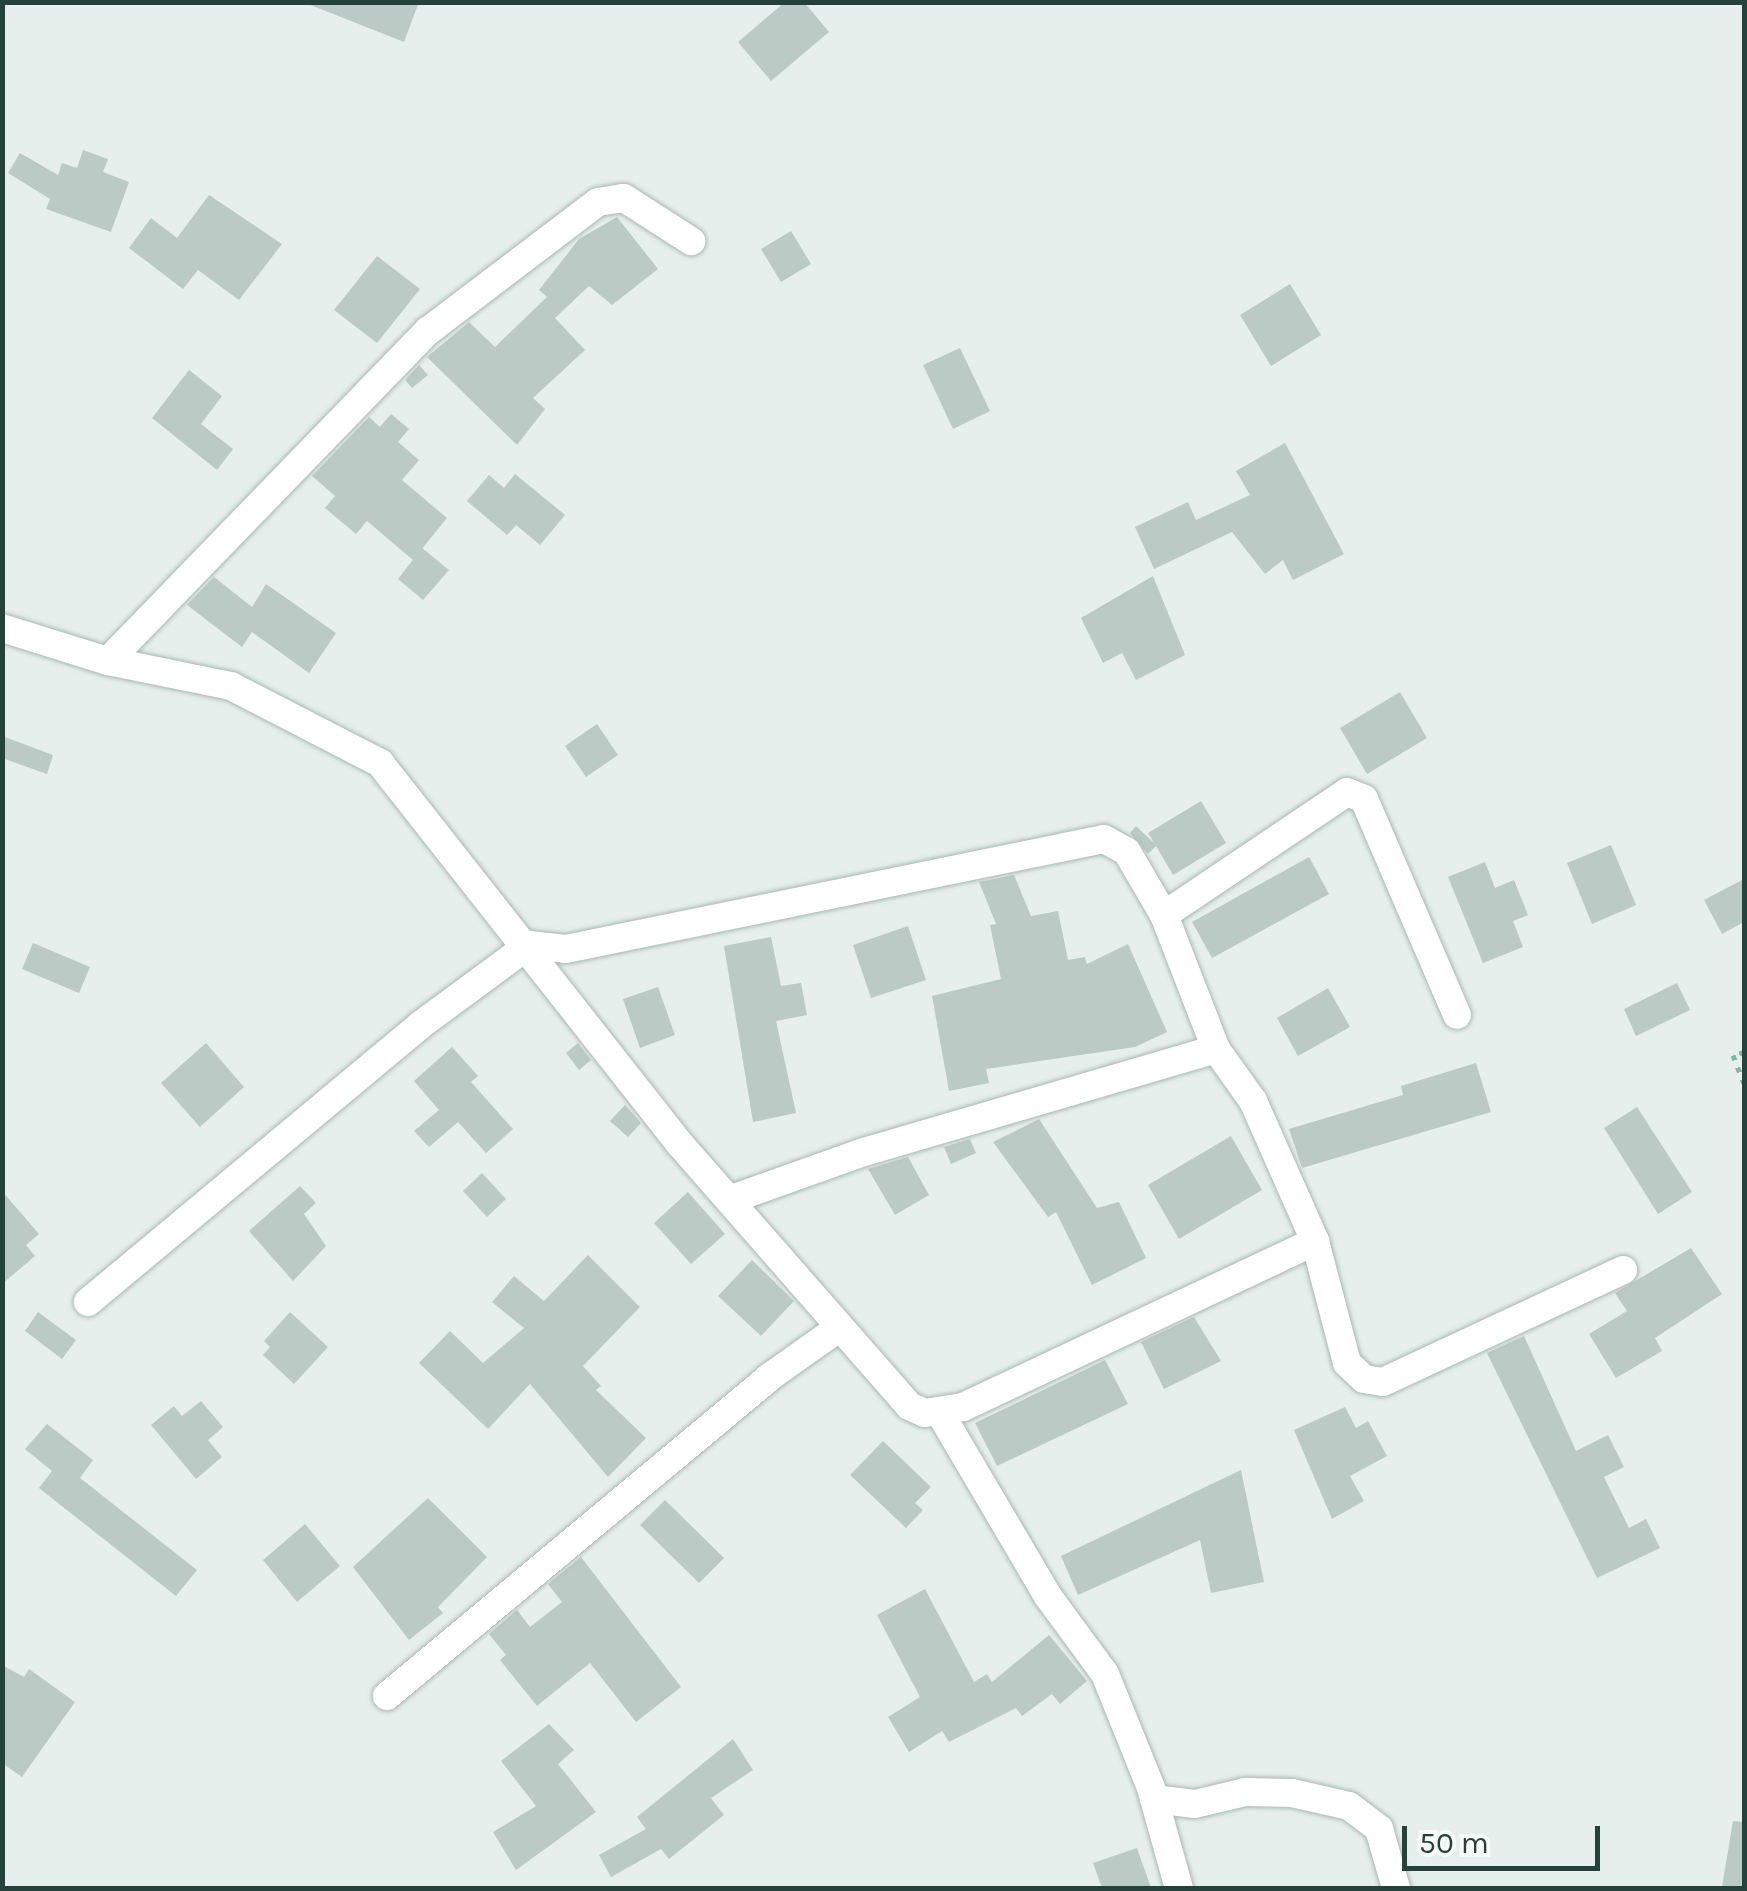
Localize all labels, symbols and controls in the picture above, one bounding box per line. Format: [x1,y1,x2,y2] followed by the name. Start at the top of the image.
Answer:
[1407,1806,1604,1868] scale bar
[1419,1825,1489,1861] text: 50 m

